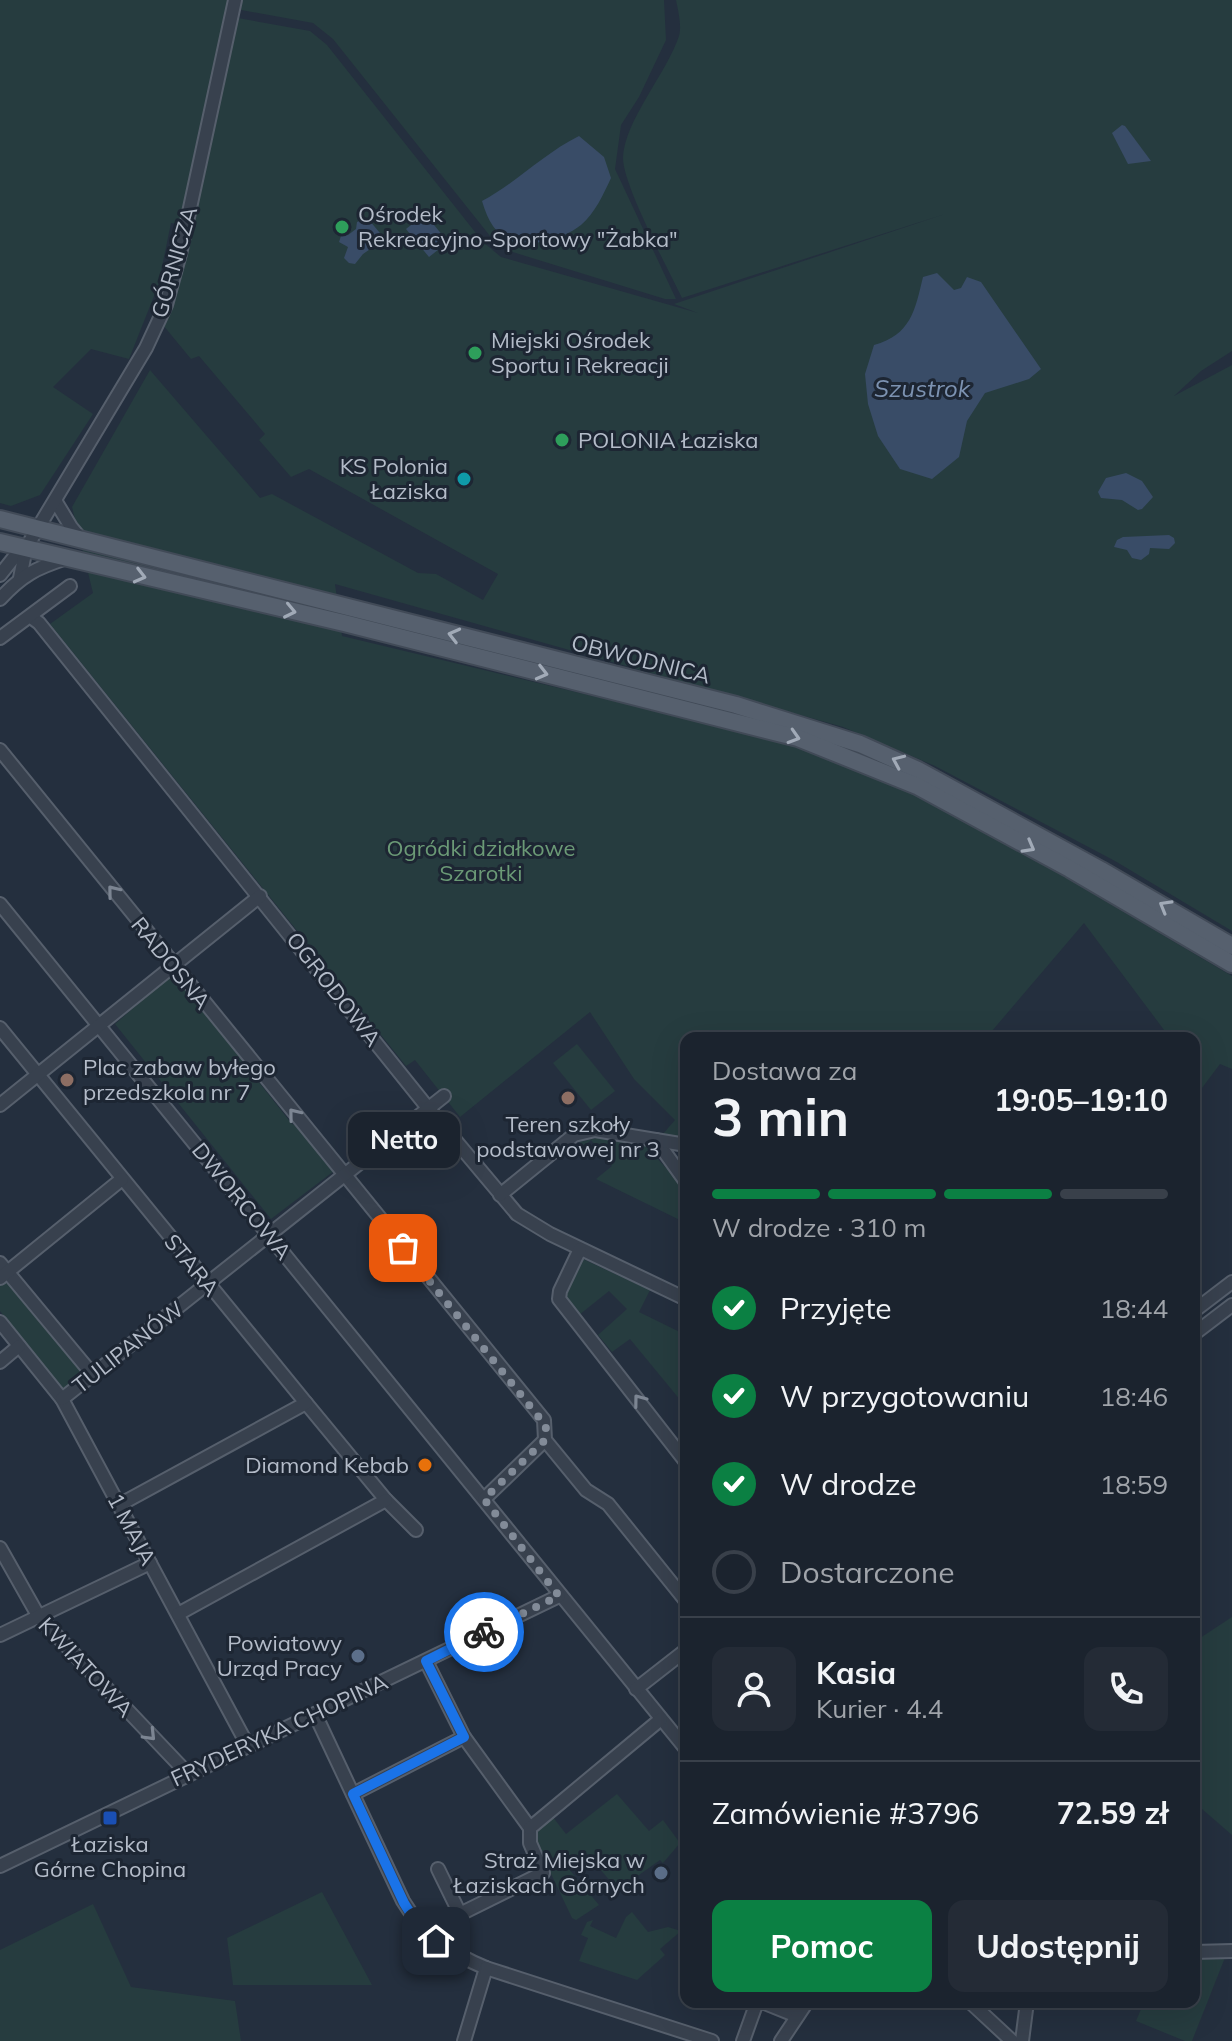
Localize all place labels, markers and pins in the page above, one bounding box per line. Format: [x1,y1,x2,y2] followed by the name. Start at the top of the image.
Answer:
[358,200,678,253] place label: Ośrodek Rekreacyjno-Sportowy "Żabka"
[333,218,351,236] marker: Ośrodek Rekreacyjno-Sportowy "Żabka"
[491,326,669,379] place label: Miejski Ośrodek Sportu i Rekreacji
[466,344,484,362] marker: Miejski Ośrodek Sportu i Rekreacji
[578,426,759,454] place label: POLONIA Łaziska
[553,431,571,449] marker: POLONIA Łaziska
[340,452,448,505] place label: KS Polonia Łaziska
[455,470,473,488] marker: KS Polonia Łaziska
[83,1053,276,1106] place label: Plac zabaw byłego przedszkola nr 7
[58,1071,76,1089] marker: Plac zabaw byłego przedszkola nr 7
[559,1089,577,1107] marker: Teren szkoły podstawowej nr 3
[476,1110,660,1163] place label: Teren szkoły podstawowej nr 3
[347,1112,459,1168] callout: Netto
[369,1214,437,1282] pin
[245,1451,409,1479] place label: Diamond Kebab
[416,1456,434,1474] marker: Diamond Kebab
[217,1629,342,1682] place label: Powiatowy Urząd Pracy
[349,1647,367,1665] marker: Powiatowy Urząd Pracy
[101,1809,119,1827] marker: Łaziska Górne Chopina
[34,1830,186,1883] place label: Łaziska Górne Chopina
[453,1846,645,1899] place label: Straż Miejska w Łaziskach Górnych
[652,1864,670,1882] marker: Straż Miejska w Łaziskach Górnych
[402,1907,470,1975] pin

